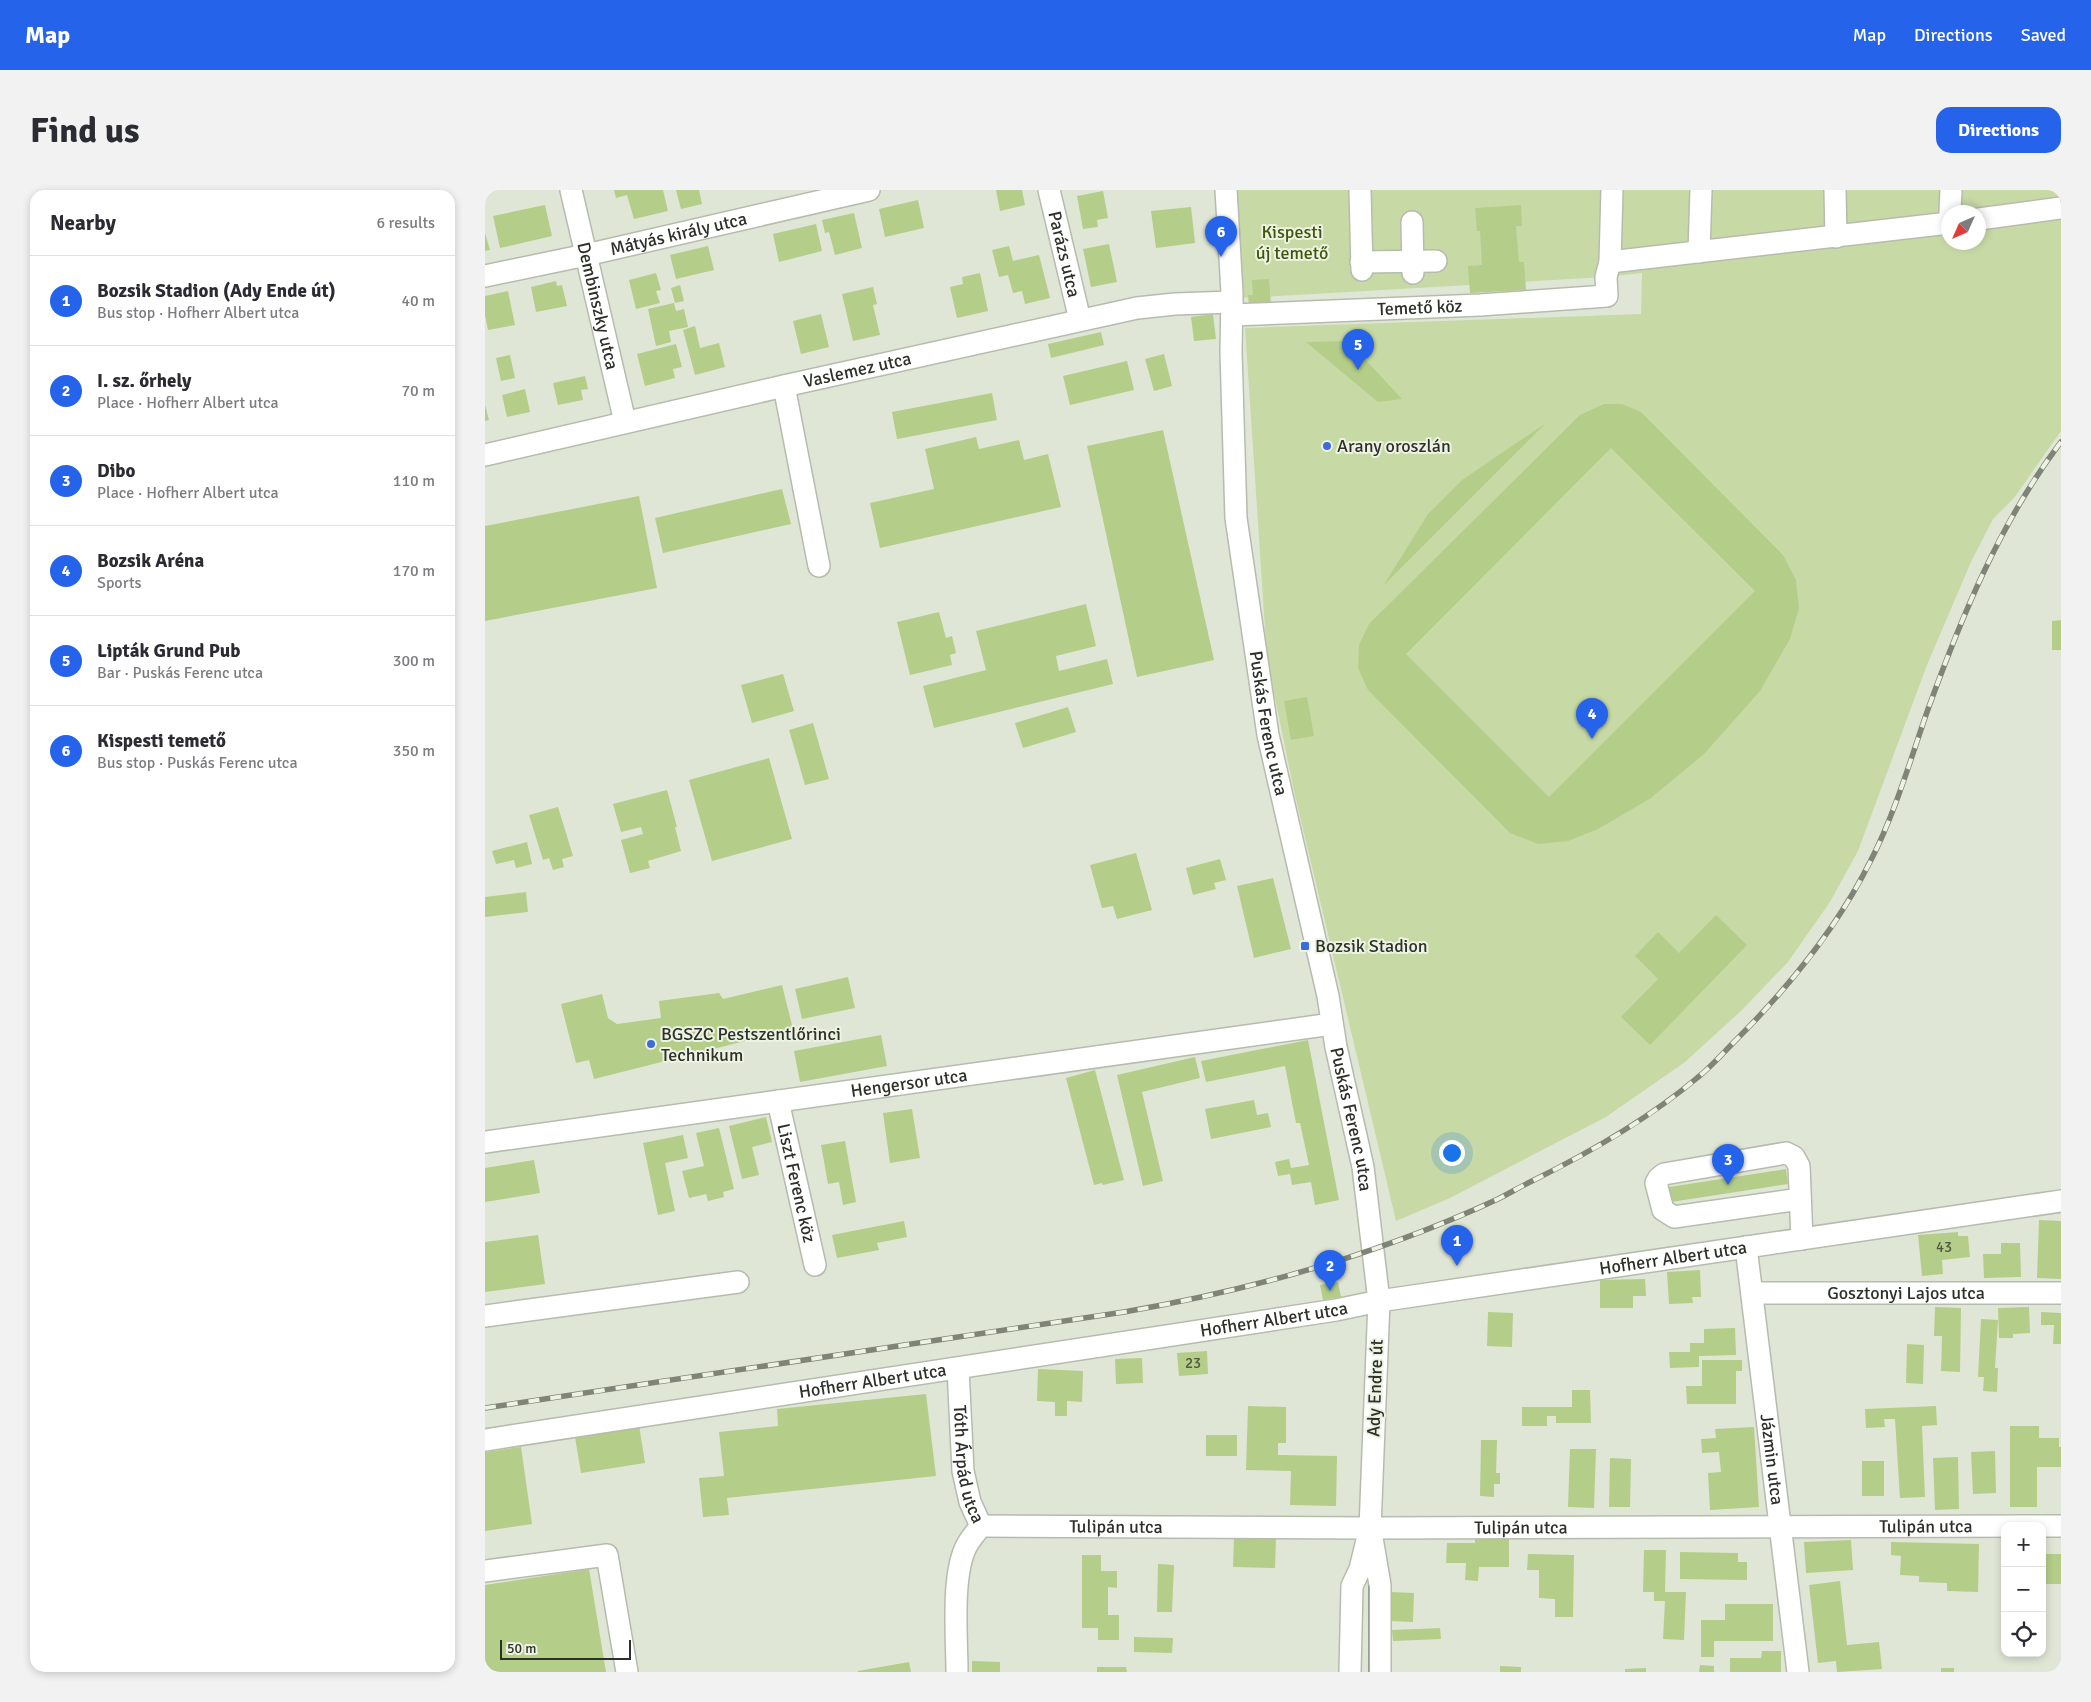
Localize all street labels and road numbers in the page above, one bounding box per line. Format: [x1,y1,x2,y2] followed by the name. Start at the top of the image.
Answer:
[608,207,749,260] street label: Mátyás király utca
[1043,209,1085,300] street label: Parázs utca
[572,240,623,372] street label: Dembinszky utca
[1377,295,1463,320] street label: Temető köz
[801,347,913,392] street label: Vaslemez utca
[1245,649,1293,798] street label: Puskás Ferenc utca
[1325,1045,1377,1193] street label: Puskás Ferenc utca
[849,1064,969,1102] street label: Hengersor utca
[772,1121,821,1245] street label: Liszt Ferenc köz
[1598,1236,1748,1280] street label: Hofherr Albert utca
[1827,1282,1985,1304] street label: Gosztonyi Lajos utca
[1199,1297,1350,1342] street label: Hofherr Albert utca
[1362,1339,1388,1437] street label: Ady Endre út
[797,1359,948,1403] street label: Hofherr Albert utca
[949,1404,989,1527] street label: Tóth Árpád utca
[1756,1413,1788,1506] street label: Jázmin utca
[1069,1515,1163,1538] street label: Tulipán utca
[1879,1515,1973,1538] street label: Tulipán utca
[1474,1516,1568,1539] street label: Tulipán utca

